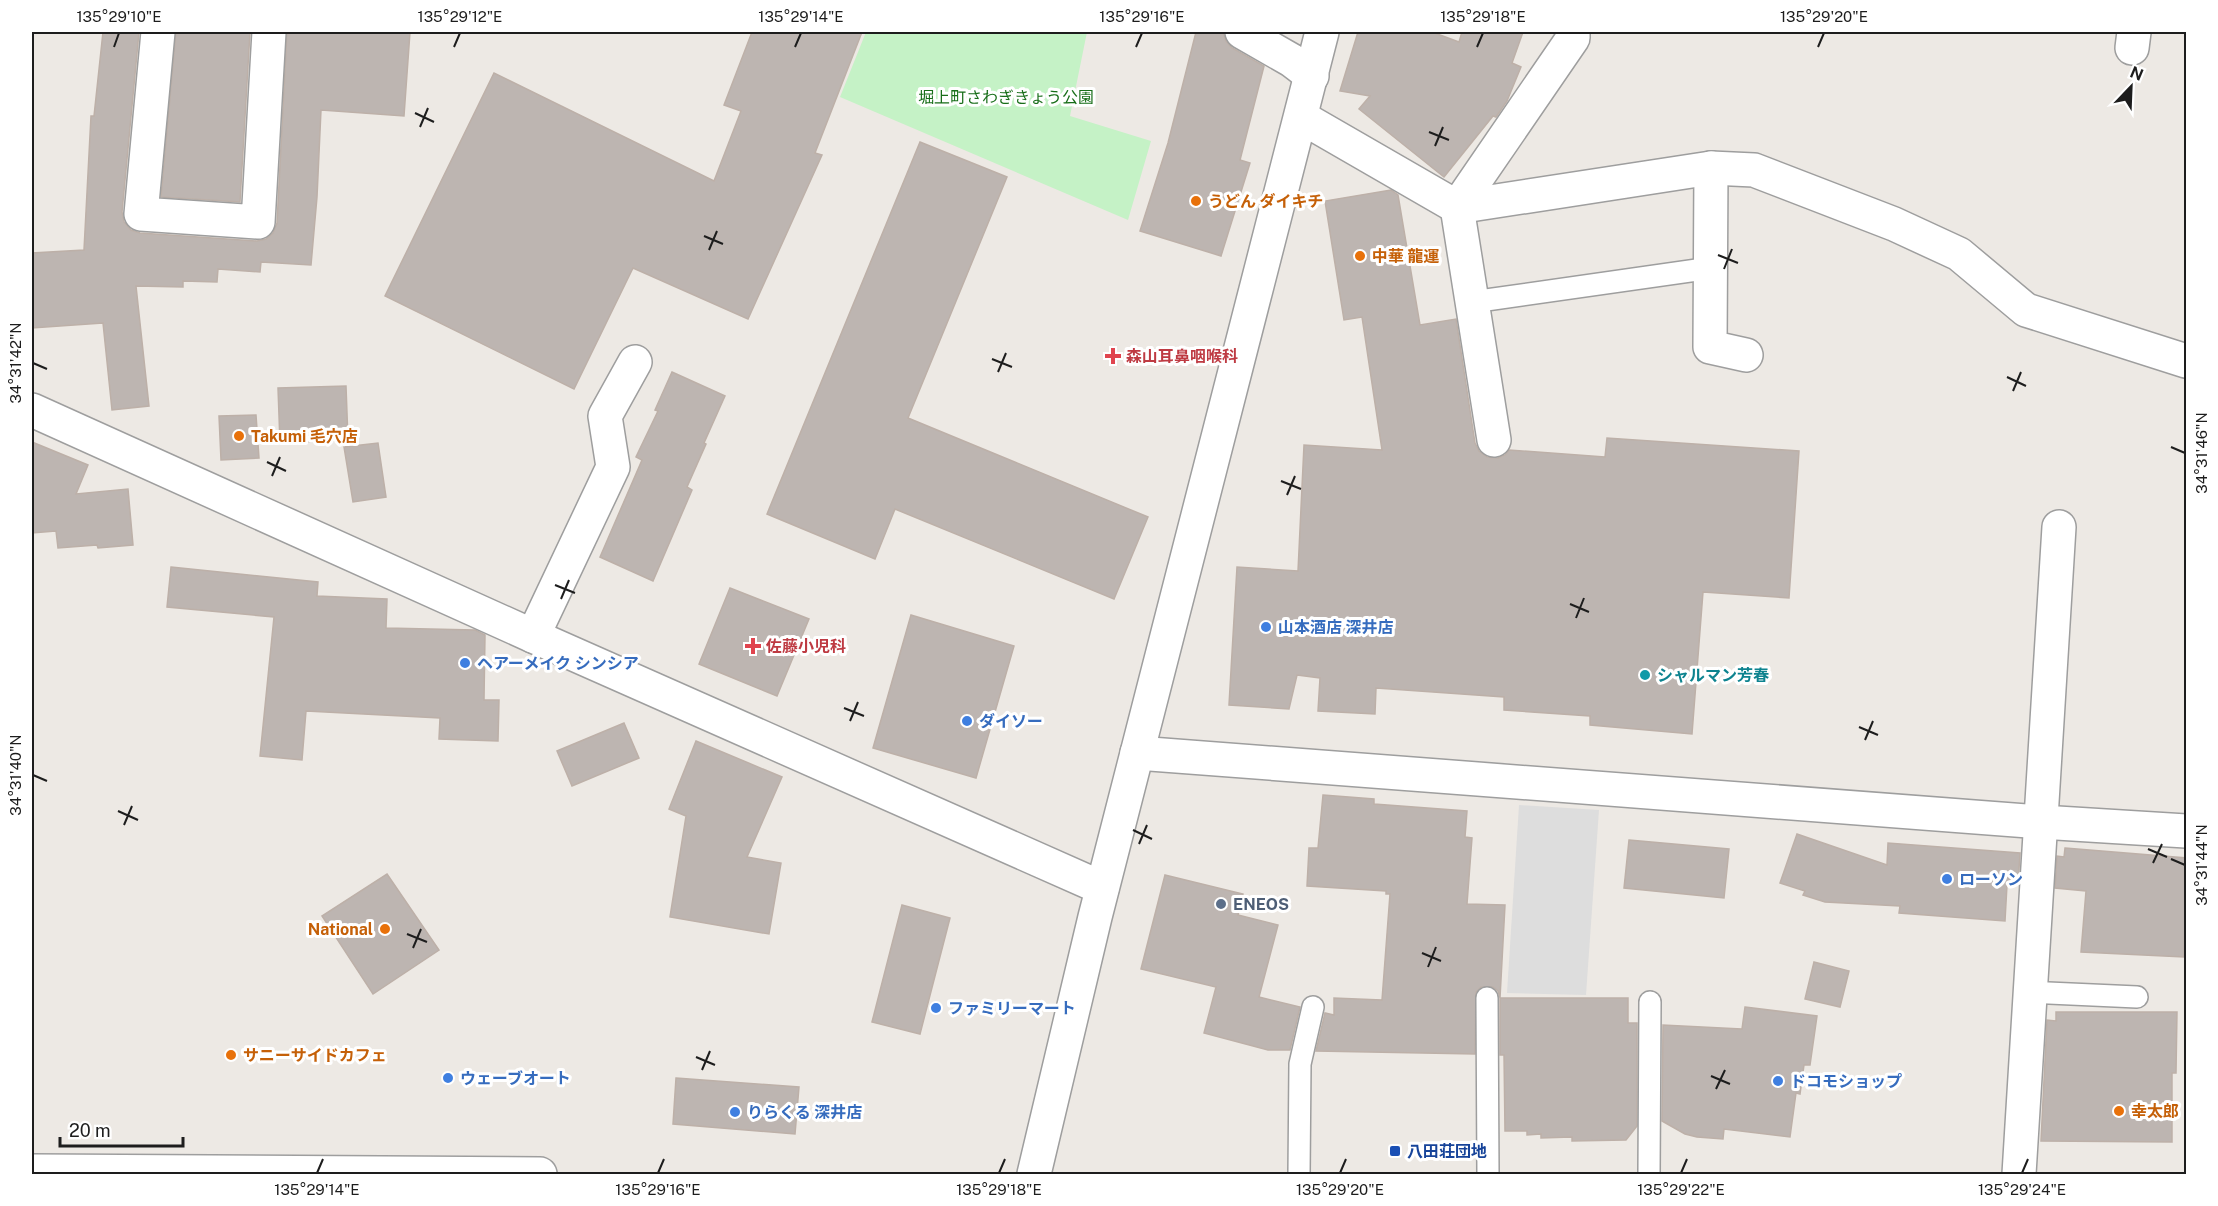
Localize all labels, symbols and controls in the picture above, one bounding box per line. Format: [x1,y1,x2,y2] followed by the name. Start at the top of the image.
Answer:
[76,8,162,25] text: 135°29'10"E
[418,8,502,25] text: 135°29'12"E
[758,8,844,25] text: 135°29'14"E
[1099,8,1185,25] text: 135°29'16"E
[1440,8,1526,25] text: 135°29'18"E
[1780,8,1868,25] text: 135°29'20"E
[2101,57,2161,117] north arrow
[2127,62,2146,85] text: N
[918,88,1094,107] park label: 堀上町さわぎきょう公園
[1208,192,1324,211] place label: うどん ダイキチ
[1189,194,1203,208] marker: うどん ダイキチ
[1372,247,1440,266] place label: 中華 龍運
[1353,249,1367,263] marker: 中華 龍運
[7,322,24,404] text: 34°31'42"N
[1104,347,1122,365] marker: 森山耳鼻咽喉科
[1126,347,1238,366] place label: 森山耳鼻咽喉科
[2193,412,2210,494] text: 34°31'46"N
[251,427,358,446] place label: Takumi 毛穴店
[232,429,246,443] marker: Takumi 毛穴店
[1278,618,1394,637] place label: 山本酒店 深井店
[1259,620,1273,634] marker: 山本酒店 深井店
[744,637,762,655] marker: 佐藤小児科
[765,637,846,656] place label: 佐藤小児科
[477,654,639,673] place label: ヘアーメイク シンシア
[458,656,472,670] marker: ヘアーメイク シンシア
[1657,666,1769,685] place label: シャルマン芳春
[1638,668,1652,682] marker: シャルマン芳春
[979,712,1043,731] place label: ダイソー
[960,714,974,728] marker: ダイソー
[7,734,24,816] text: 34°31'40"N
[2193,824,2210,906] text: 34°31'44"N
[1959,870,2023,889] place label: ローソン
[1940,872,1954,886] marker: ローソン
[1233,895,1289,914] place label: ENEOS
[1214,897,1228,911] marker: ENEOS
[308,920,373,939] place label: National
[378,922,392,936] marker: National
[948,999,1076,1018] place label: ファミリーマート
[929,1001,943,1015] marker: ファミリーマート
[243,1046,387,1065] place label: サニーサイドカフェ
[224,1048,238,1062] marker: サニーサイドカフェ
[460,1069,571,1088] place label: ウェーブオート
[441,1071,455,1085] marker: ウェーブオート
[1790,1072,1902,1091] place label: ドコモショップ
[1771,1074,1785,1088] marker: ドコモショップ
[2131,1102,2179,1121] place label: 幸太郎
[747,1103,862,1122] place label: りらくる 深井店
[2112,1104,2126,1118] marker: 幸太郎
[728,1105,742,1119] marker: りらくる 深井店
[60,1110,183,1148] scale bar
[69,1120,111,1141] text: 20 m
[1407,1142,1487,1161] place label: 八田荘団地
[1388,1144,1402,1158] marker: 八田荘団地
[274,1181,360,1198] text: 135°29'14"E
[615,1181,701,1198] text: 135°29'16"E
[956,1181,1042,1198] text: 135°29'18"E
[1296,1181,1384,1198] text: 135°29'20"E
[1637,1181,1725,1198] text: 135°29'22"E
[1978,1181,2066,1198] text: 135°29'24"E

